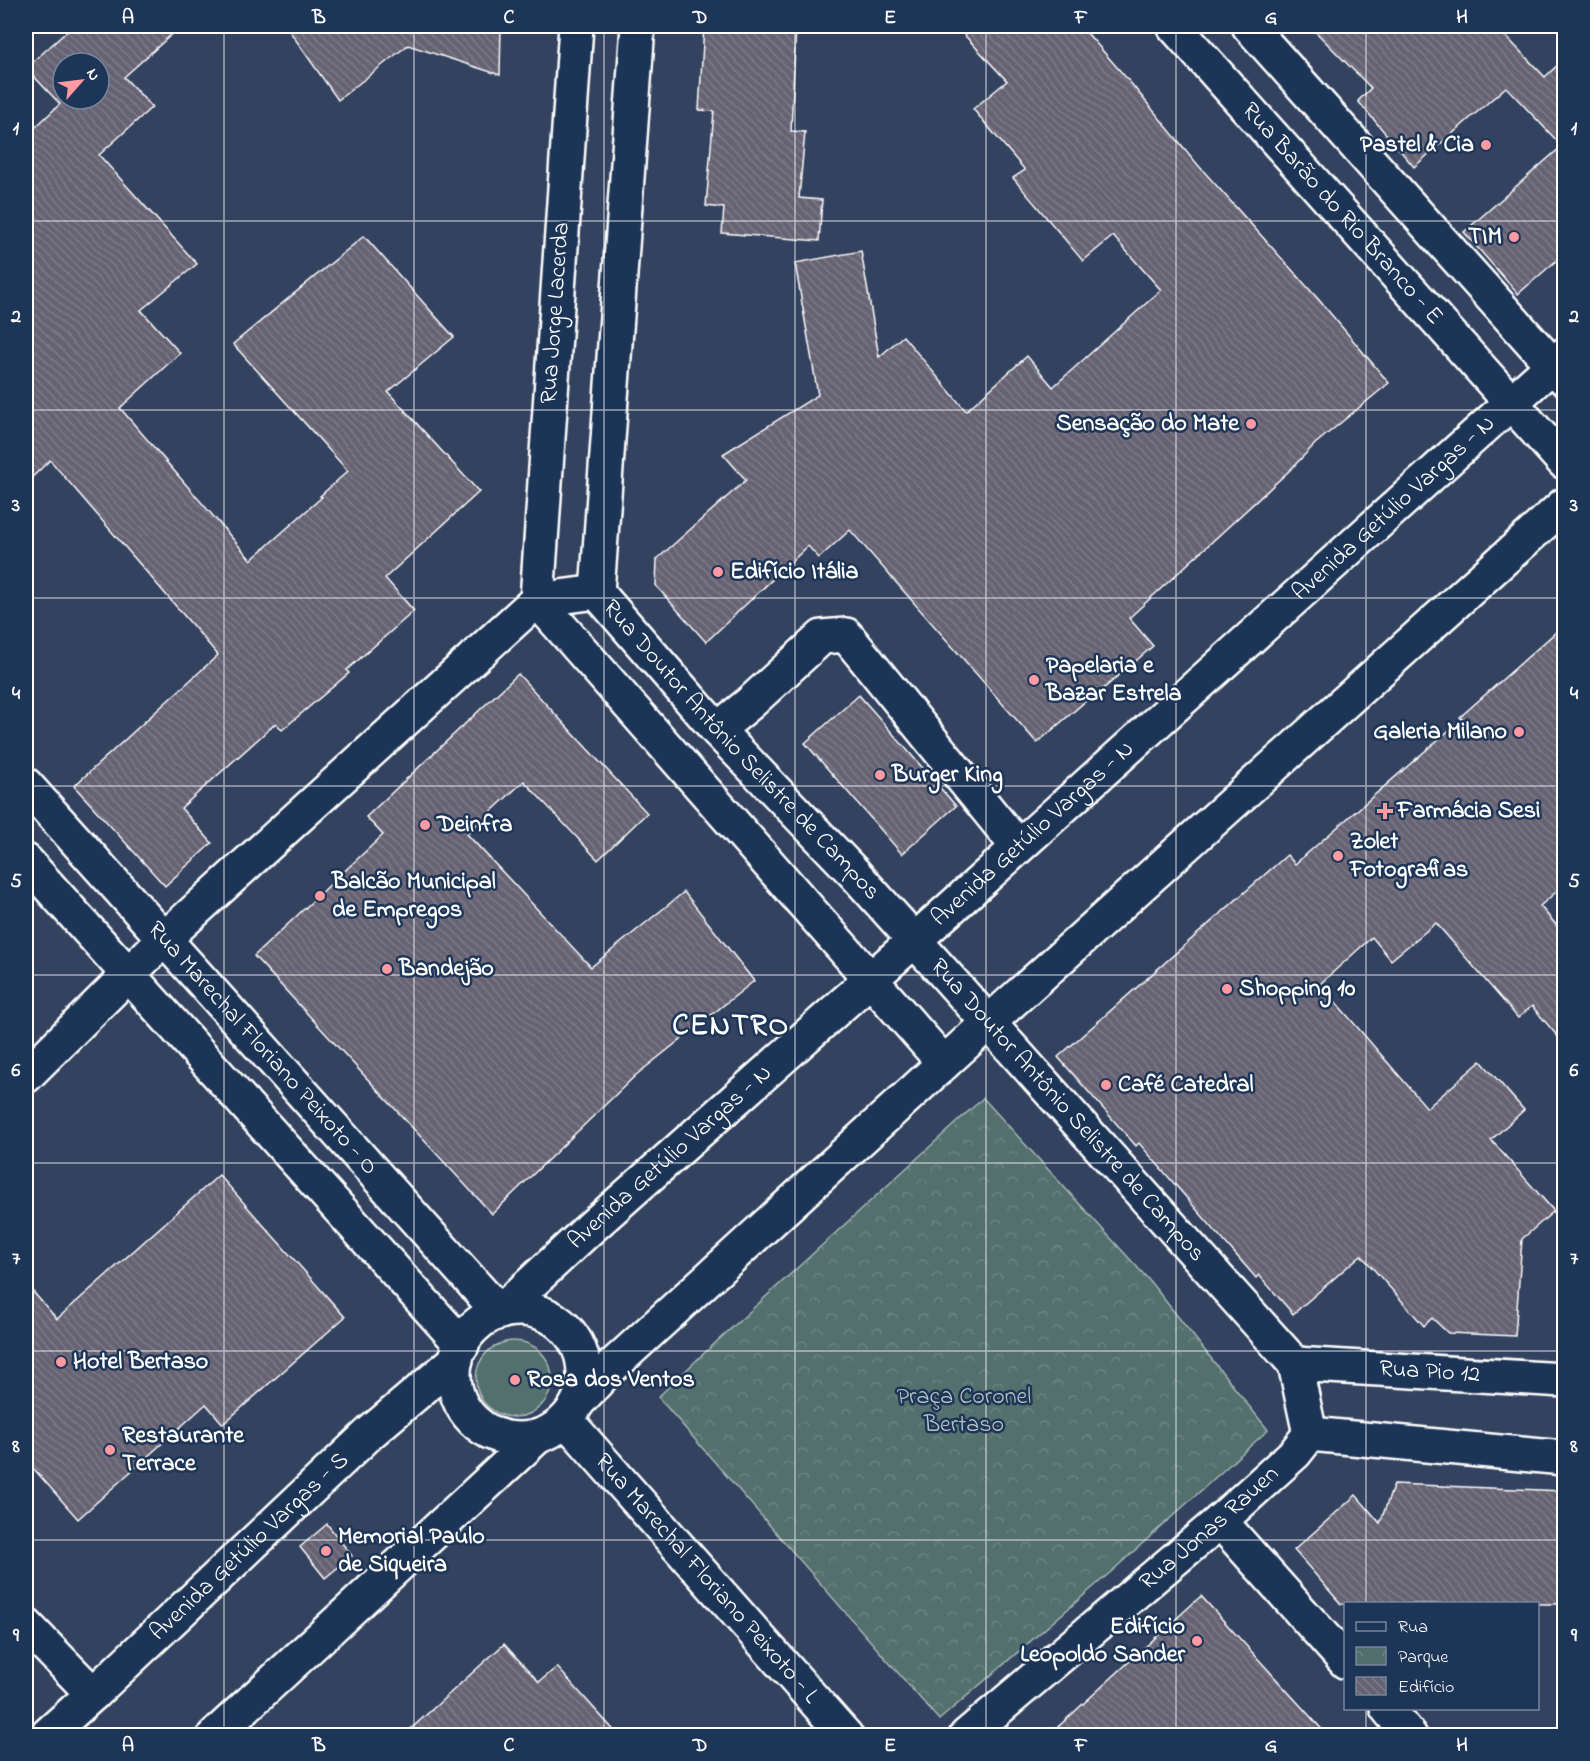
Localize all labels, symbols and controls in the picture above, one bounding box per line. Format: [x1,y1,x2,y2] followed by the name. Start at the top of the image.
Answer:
[122,4,134,33] text: A
[311,4,326,33] text: B
[504,4,515,33] text: C
[692,4,707,33] text: D
[884,4,896,33] text: E
[1074,4,1088,33] text: F
[1265,4,1278,33] text: G
[1456,4,1468,33] text: H
[51,51,111,111] north arrow
[79,64,106,85] text: N
[1233,95,1451,333] street label: Rua Barão do Rio Branco - E
[13,115,20,144] text: 1
[1571,115,1578,144] text: 1
[1360,128,1474,163] place label: Pastel & Cia
[1479,138,1493,152] marker: Pastel & Cia
[1468,220,1502,255] place label: TIM
[532,221,580,405] street label: Rua Jorge Lacerda
[1507,230,1521,244] marker: TIM
[10,303,21,332] text: 2
[1568,303,1579,332] text: 2
[1056,407,1240,442] place label: Sensação do Mate
[1284,407,1503,610] street label: Avenida Getúlio Vargas - N
[1244,417,1258,431] marker: Sensação do Mate
[11,492,20,521] text: 3
[1569,492,1578,521] text: 3
[730,555,858,590] place label: Edifício Itália
[711,565,725,579] marker: Edifício Itália
[594,592,888,908] street label: Rua Doutor Antônio Selistre de Campos
[1045,649,1182,712] place label: Papelaria e Bazar Estrela
[1027,673,1041,687] marker: Papelaria e Bazar Estrela
[12,680,21,709] text: 4
[1570,680,1579,709] text: 4
[1373,715,1507,750] place label: Galeria Milano
[1512,725,1526,739] marker: Galeria Milano
[923,733,1143,935] street label: Avenida Getúlio Vargas - N
[891,758,1003,794] place label: Burger King
[873,768,887,782] marker: Burger King
[1396,794,1540,829] place label: Farmácia Sesi
[1378,804,1392,818] marker: Farmácia Sesi
[436,808,512,843] place label: Deinfra
[418,818,432,832] marker: Deinfra
[1349,825,1468,889] place label: Zolet Fotografias
[1331,849,1345,863] marker: Zolet Fotografias
[331,865,496,929] place label: Balcão Municipal de Empregos
[10,868,22,897] text: 5
[1568,868,1580,897] text: 5
[313,889,327,903] marker: Balcão Municipal de Empregos
[139,913,386,1183] street label: Rua Marechal Floriano Peixoto - O
[921,951,1213,1270] street label: Rua Doutor Antônio Selistre de Campos
[398,952,494,987] place label: Bandejão
[380,962,394,976] marker: Bandejão
[1239,972,1356,1008] place label: Shopping 10
[1220,982,1234,996] marker: Shopping 10
[672,1005,790,1049] district label: CENTRO
[12,1057,21,1086] text: 6
[560,1057,780,1258] street label: Avenida Getúlio Vargas - N
[1570,1057,1579,1086] text: 6
[1118,1068,1253,1103] place label: Café Catedral
[1099,1078,1113,1092] marker: Café Catedral
[12,1245,21,1274] text: 7
[1570,1245,1579,1274] text: 7
[73,1345,208,1380] place label: Hotel Bertaso
[1378,1352,1481,1392] street label: Rua Pio 12
[54,1355,68,1369] marker: Hotel Bertaso
[527,1363,695,1398] place label: Rosa dos Ventos
[508,1373,522,1387] marker: Rosa dos Ventos
[897,1380,1031,1443] park label: Praça Coronel Bertaso
[122,1419,245,1482] place label: Restaurante Terrace
[11,1433,20,1462] text: 8
[1569,1433,1578,1462] text: 8
[103,1443,117,1457] marker: Restaurante Terrace
[142,1444,357,1649] street label: Avenida Getúlio Vargas - S
[586,1446,827,1712] street label: Rua Marechal Floriano Peixoto - L
[1132,1458,1287,1599] street label: Rua Jonas Rauen
[338,1520,485,1583] place label: Memorial Paulo de Siqueira
[319,1544,333,1558] marker: Memorial Paulo de Siqueira
[1344,1602,1539,1710] legend
[1020,1610,1186,1673] place label: Edifício Leopoldo Sander
[1398,1615,1428,1641] text: Rua
[12,1622,20,1651] text: 9
[1570,1622,1578,1651] text: 9
[1190,1634,1204,1648] marker: Edifício Leopoldo Sander
[1398,1645,1449,1671] text: Parque
[1398,1675,1454,1701] text: Edifício
[122,1732,134,1761] text: A
[311,1732,326,1761] text: B
[504,1732,515,1761] text: C
[692,1732,707,1761] text: D
[884,1732,896,1761] text: E
[1074,1732,1088,1761] text: F
[1265,1732,1278,1761] text: G
[1456,1732,1468,1761] text: H

